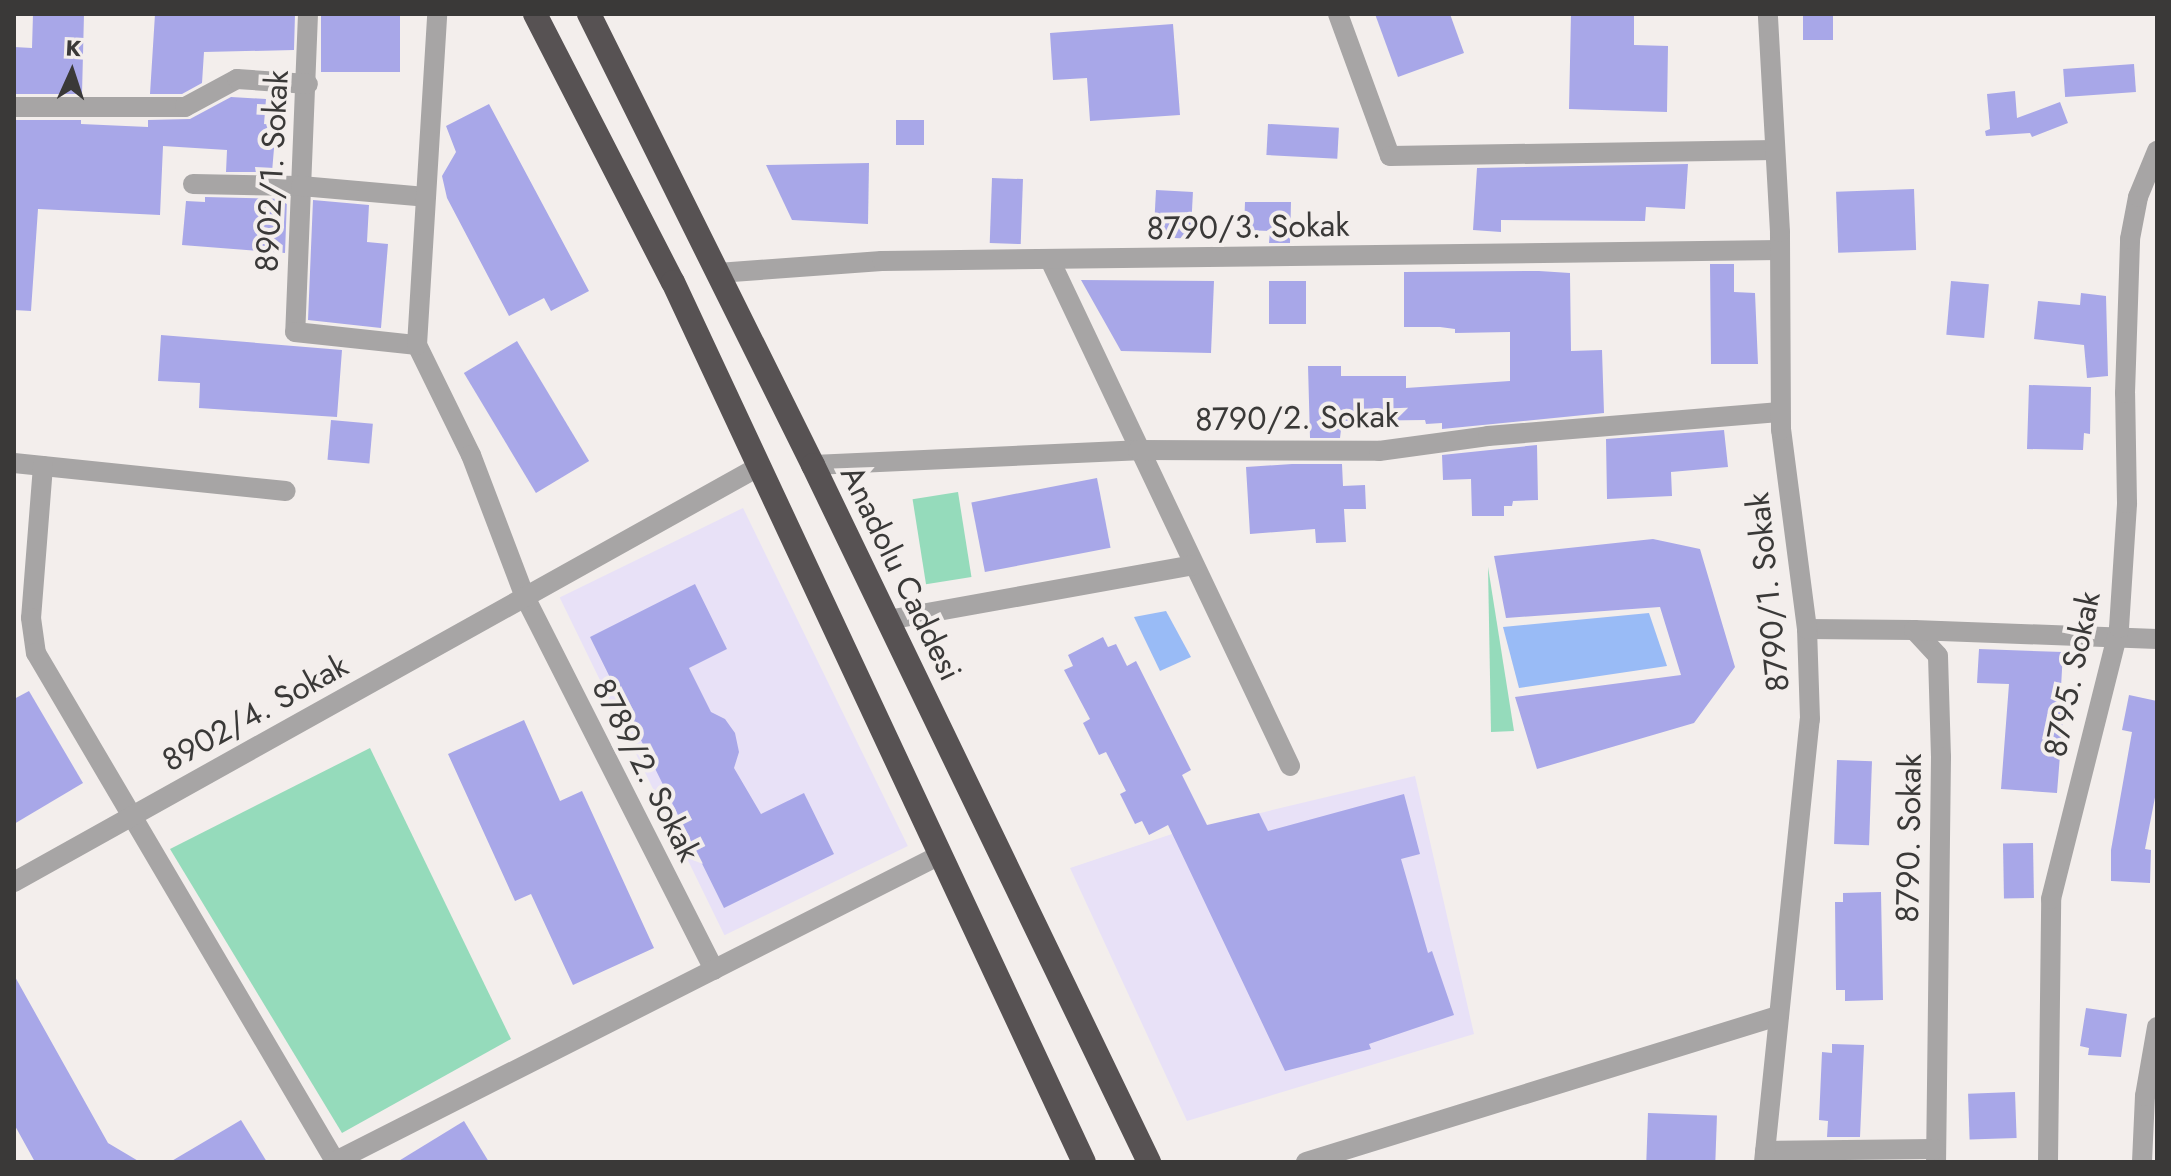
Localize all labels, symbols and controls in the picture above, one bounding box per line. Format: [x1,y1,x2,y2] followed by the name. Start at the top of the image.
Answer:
[32,32,112,112] north arrow
[65,32,82,64] text: K
[248,69,296,273] street label: 8902/1. Sokak
[1146,206,1350,248] street label: 8790/3. Sokak
[1195,397,1399,439] street label: 8790/2. Sokak
[832,459,970,687] street label: Anadolu Caddesi
[1738,491,1798,693] street label: 8790/1. Sokak
[2036,588,2108,760] street label: 8795. Sokak
[156,646,354,780] street label: 8902/4. Sokak
[584,672,708,868] street label: 8789/2. Sokak
[1888,753,1930,923] street label: 8790. Sokak

